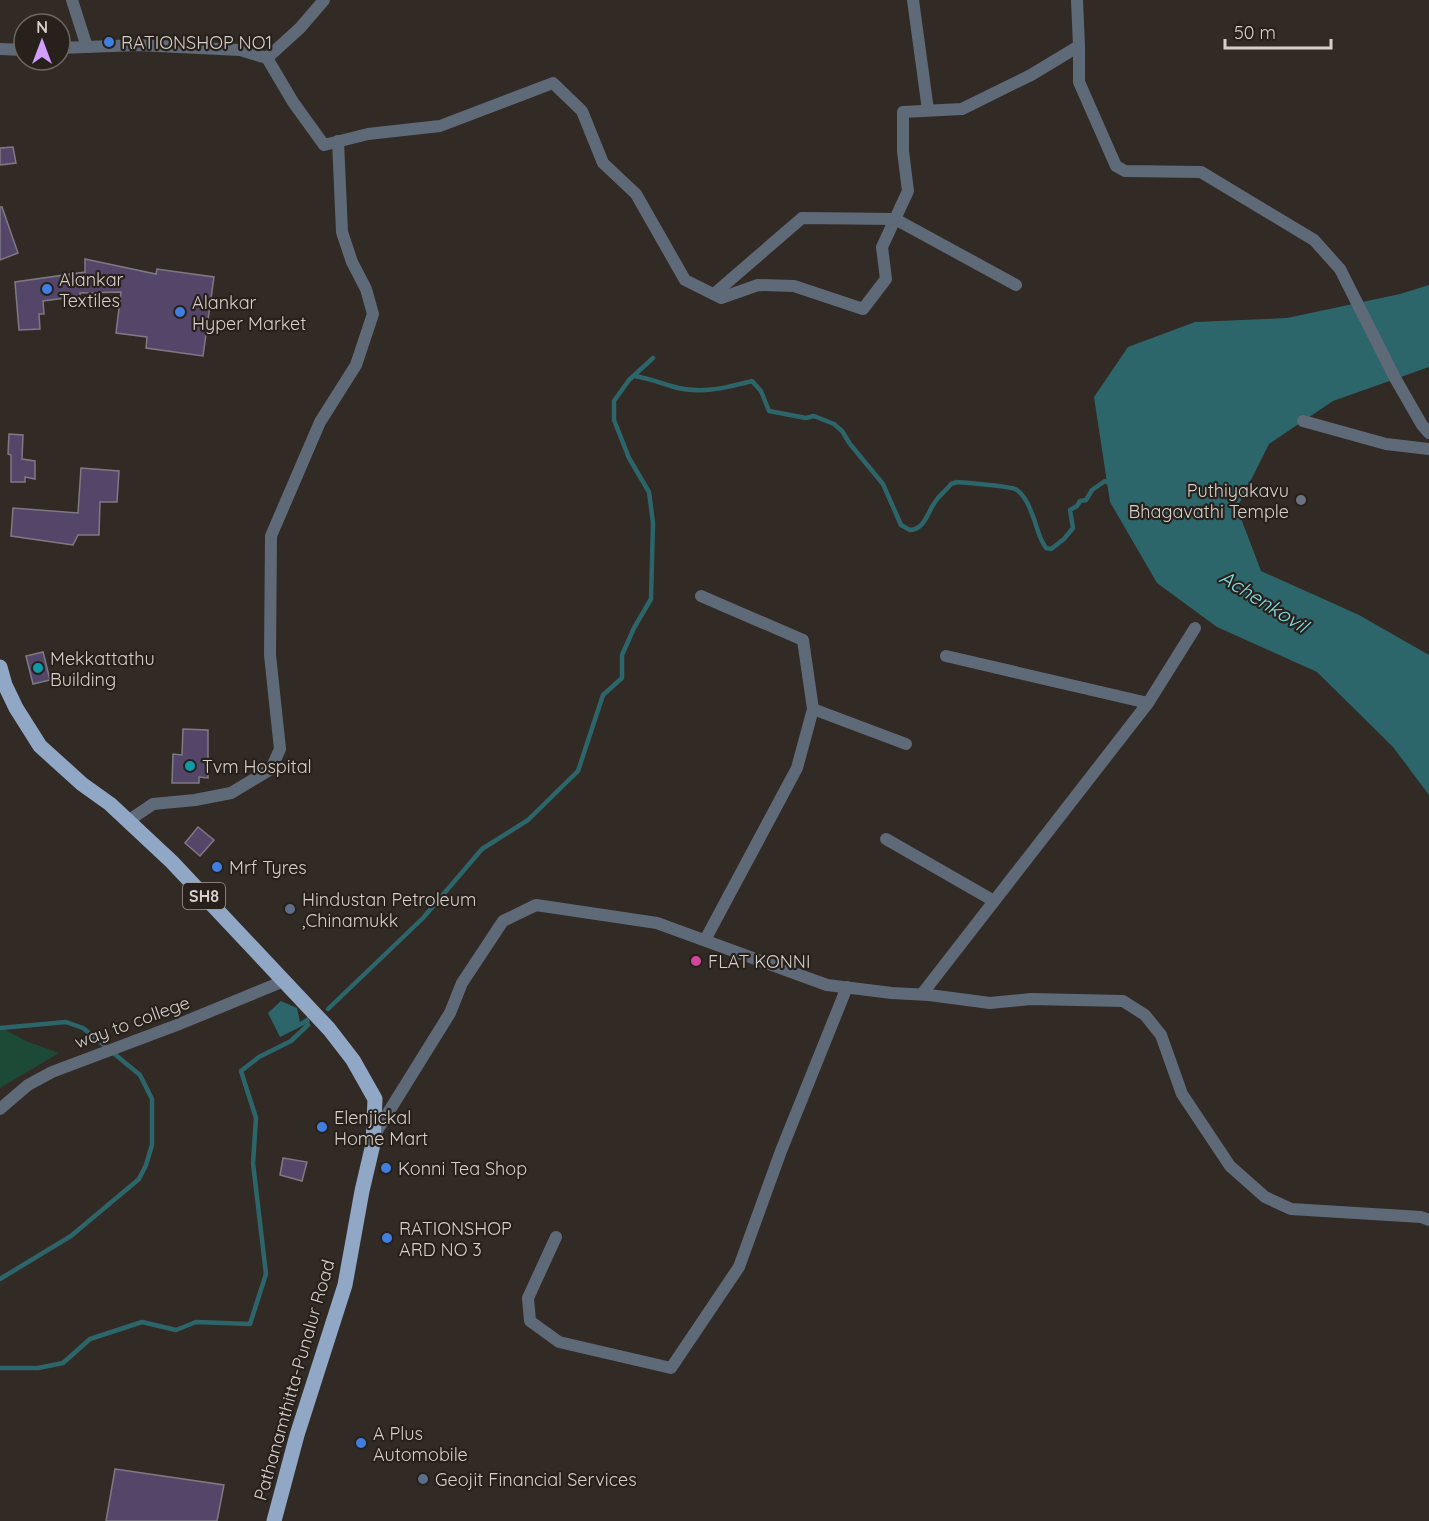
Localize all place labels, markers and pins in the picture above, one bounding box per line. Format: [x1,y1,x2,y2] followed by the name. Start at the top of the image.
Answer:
[121,31,272,54] place label: RATIONSHOP NO1
[102,35,116,49] marker: RATIONSHOP NO1
[59,268,124,312] place label: Alankar Textiles
[40,282,54,296] marker: Alankar Textiles
[192,291,306,335] place label: Alankar Hyper Market
[173,305,187,319] marker: Alankar Hyper Market
[1129,479,1289,523] place label: Puthiyakavu Bhagavathi Temple
[1294,493,1308,507] marker: Puthiyakavu Bhagavathi Temple
[50,647,155,691] place label: Mekkattathu Building
[31,661,45,675] marker: Mekkattathu Building
[202,755,312,778] place label: Tvm Hospital
[183,759,197,773] marker: Tvm Hospital
[229,856,307,879] place label: Mrf Tyres
[210,860,224,874] marker: Mrf Tyres
[302,888,476,932] place label: Hindustan Petroleum ,Chinamukk
[283,902,297,916] marker: Hindustan Petroleum ,Chinamukk
[708,950,810,973] place label: FLAT KONNI
[689,954,703,968] marker: FLAT KONNI
[334,1106,428,1150] place label: Elenjickal Home Mart
[315,1120,329,1134] marker: Elenjickal Home Mart
[398,1157,527,1180] place label: Konni Tea Shop
[379,1161,393,1175] marker: Konni Tea Shop
[399,1217,512,1261] place label: RATIONSHOP ARD NO 3
[380,1231,394,1245] marker: RATIONSHOP ARD NO 3
[373,1422,468,1466] place label: A Plus Automobile
[354,1436,368,1450] marker: A Plus Automobile
[435,1468,637,1491] place label: Geojit Financial Services
[416,1472,430,1486] marker: Geojit Financial Services

